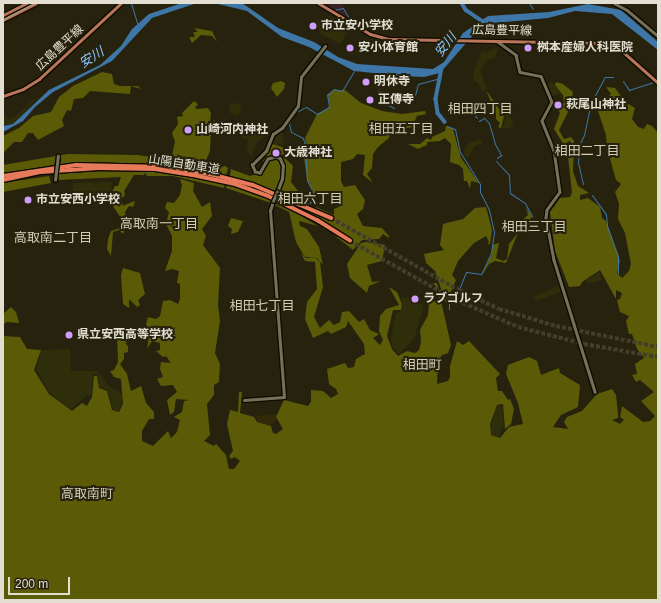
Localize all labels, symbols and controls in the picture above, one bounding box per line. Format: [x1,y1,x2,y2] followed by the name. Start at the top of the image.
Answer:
[321,19,393,33] place label: 市立安小学校
[308,21,318,31] marker: 市立安小学校
[33,22,87,74] street label: 広島豊平線
[472,23,532,39] street label: 広島豊平線
[432,30,460,60] water label: 安川
[358,41,418,55] place label: 安小体育館
[537,41,633,55] place label: 桝本産婦人科医院
[522,42,534,54] marker: 桝本産婦人科医院
[345,43,355,53] marker: 安小体育館
[77,44,107,72] water label: 安川
[374,75,410,89] place label: 明休寺
[361,77,371,87] marker: 明休寺
[378,93,414,107] place label: 正傳寺
[365,95,375,105] marker: 正傳寺
[566,98,626,112] place label: 萩尾山神社
[553,100,563,110] marker: 萩尾山神社
[448,101,512,117] district label: 相田四丁目
[369,121,433,137] district label: 相田五丁目
[196,123,268,137] place label: 山崎河内神社
[183,125,193,135] marker: 山崎河内神社
[555,143,619,159] district label: 相田二丁目
[284,146,332,160] place label: 大歳神社
[271,148,281,158] marker: 大歳神社
[147,152,221,178] street label: 山陽自動車道
[278,191,342,207] district label: 相田六丁目
[36,193,120,207] place label: 市立安西小学校
[23,195,33,205] marker: 市立安西小学校
[120,216,198,232] district label: 高取南一丁目
[502,219,566,235] district label: 相田三丁目
[14,230,92,246] district label: 高取南二丁目
[423,292,483,306] place label: ラブゴルフ
[410,294,420,304] marker: ラブゴルフ
[230,298,294,314] district label: 相田七丁目
[77,328,173,342] place label: 県立安西高等学校
[64,330,74,340] marker: 県立安西高等学校
[403,357,441,373] district label: 相田町
[61,486,113,502] district label: 高取南町
[10,569,72,595] scale bar
[15,577,48,591] text: 200 m

